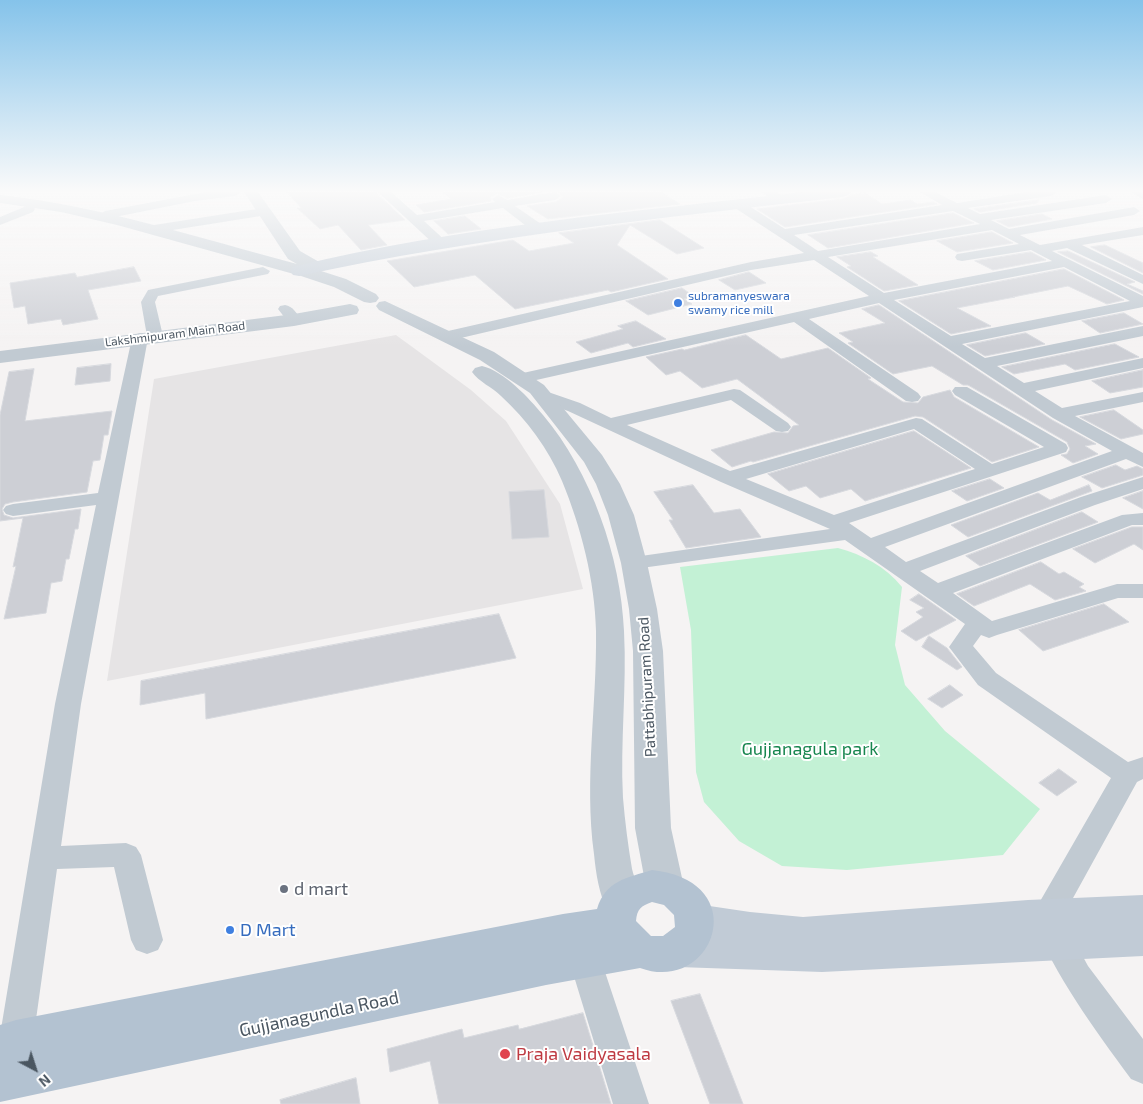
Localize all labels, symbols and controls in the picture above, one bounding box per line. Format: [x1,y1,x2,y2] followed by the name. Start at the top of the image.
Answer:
[688,289,790,317] place label: subramanyeswara swamy rice mill
[672,297,684,309] marker: subramanyeswara swamy rice mill
[104,318,246,350] street label: Lakshmipuram Main Road
[634,617,660,757] street label: Pattabhipuram Road
[741,738,879,760] park label: Gujjanagula park
[294,878,348,900] place label: d mart
[278,883,290,895] marker: d mart
[240,919,296,941] place label: D Mart
[224,924,236,936] marker: D Mart
[237,987,401,1041] street label: Gujjanagundla Road
[516,1043,651,1065] place label: Praja Vaidyasala
[10,1044,60,1094] north arrow
[498,1047,512,1061] marker: Praja Vaidyasala
[36,1071,54,1091] text: N

